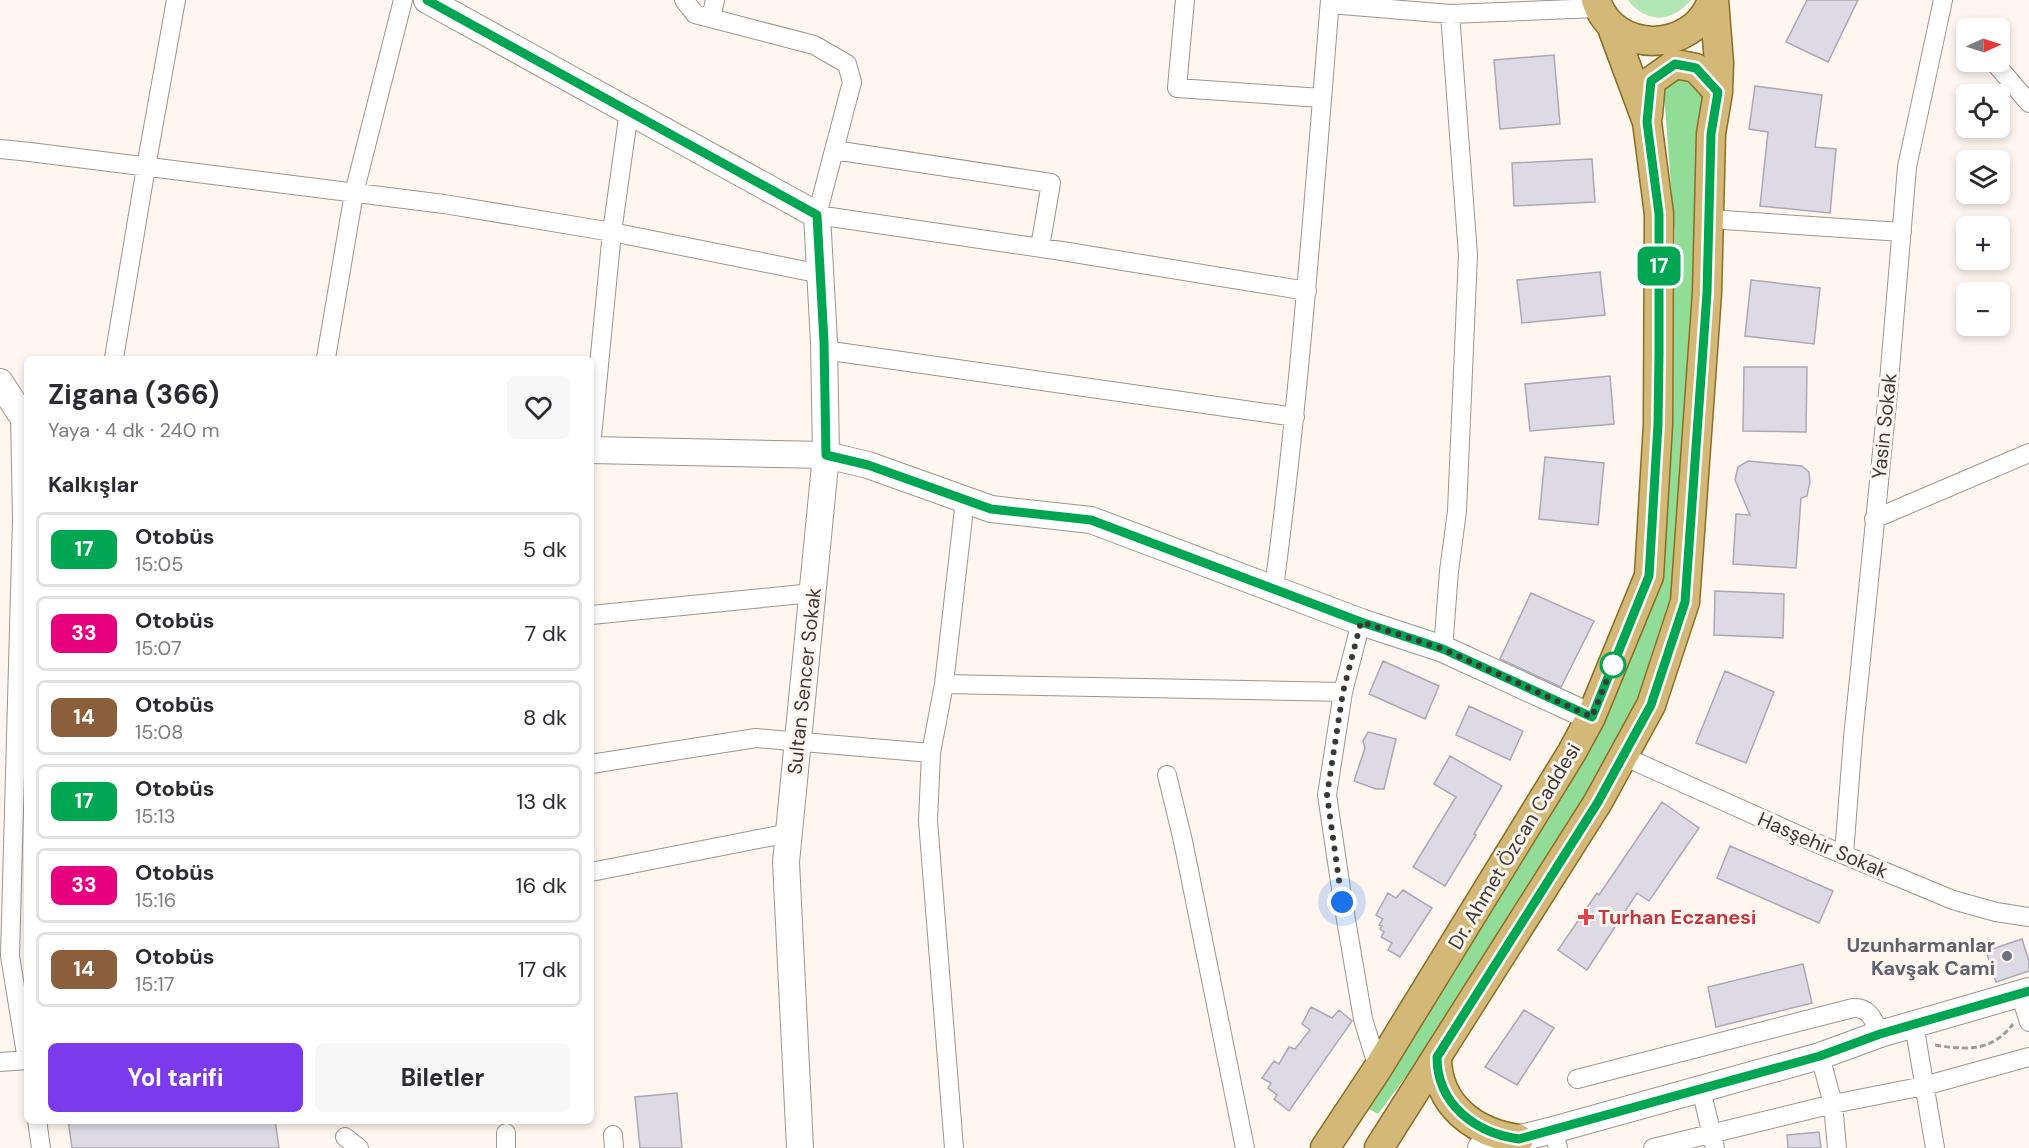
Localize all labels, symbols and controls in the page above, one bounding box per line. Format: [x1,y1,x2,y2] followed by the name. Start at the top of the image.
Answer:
[1956,18,2010,72] north arrow
[1956,18,2010,336] map controls
[1956,84,2010,138] button: locate
[1956,150,2010,204] button: layers
[1956,216,2010,270] button: +
[1632,246,1686,286] line badge: 17
[1650,252,1668,280] text: 17
[1956,282,2010,336] button: −
[1865,372,1903,480] street label: Yasin Sokak
[48,376,219,413] text: Zigana (366)
[507,376,570,439] button: heart
[48,417,220,443] text: Yaya · 4 dk · 240 m
[48,470,138,499] text: Kalkışlar
[135,522,215,551] text: Otobüs
[75,535,93,563] text: 17
[523,535,567,564] text: 5 dk
[135,551,183,577] text: 15:05
[781,586,827,776] street label: Sultan Sencer Sokak
[135,606,215,635] text: Otobüs
[71,619,97,647] text: 33
[525,619,567,648] text: 7 dk
[135,635,182,661] text: 15:07
[1600,652,1626,678] unlabelled marker
[135,690,215,719] text: Otobüs
[73,703,95,731] text: 14
[523,703,567,732] text: 8 dk
[135,719,183,745] text: 15:08
[1442,738,1586,954] street label: Dr. Ahmet Özcan Caddesi
[135,774,215,803] text: Otobüs
[75,787,93,815] text: 17
[516,787,567,816] text: 13 dk
[135,803,176,829] text: 15:13
[1754,806,1892,884] street label: Hasşehir Sokak
[135,858,215,887] text: Otobüs
[71,871,97,899] text: 33
[516,871,567,900] text: 16 dk
[135,887,176,913] text: 15:16
[1327,887,1357,917] your location
[1598,904,1756,930] place label: Turhan Eczanesi
[1579,910,1593,924] marker: Turhan Eczanesi
[1846,932,1995,981] place label: Uzunharmanlar Kavşak Cami
[135,942,215,971] text: Otobüs
[2000,949,2014,963] marker: Uzunharmanlar Kavşak Cami
[73,955,95,983] text: 14
[518,955,567,984] text: 17 dk
[135,971,174,997] text: 15:17
[48,1043,303,1112] button: Yol tarifi
[315,1043,570,1112] button: Biletler

